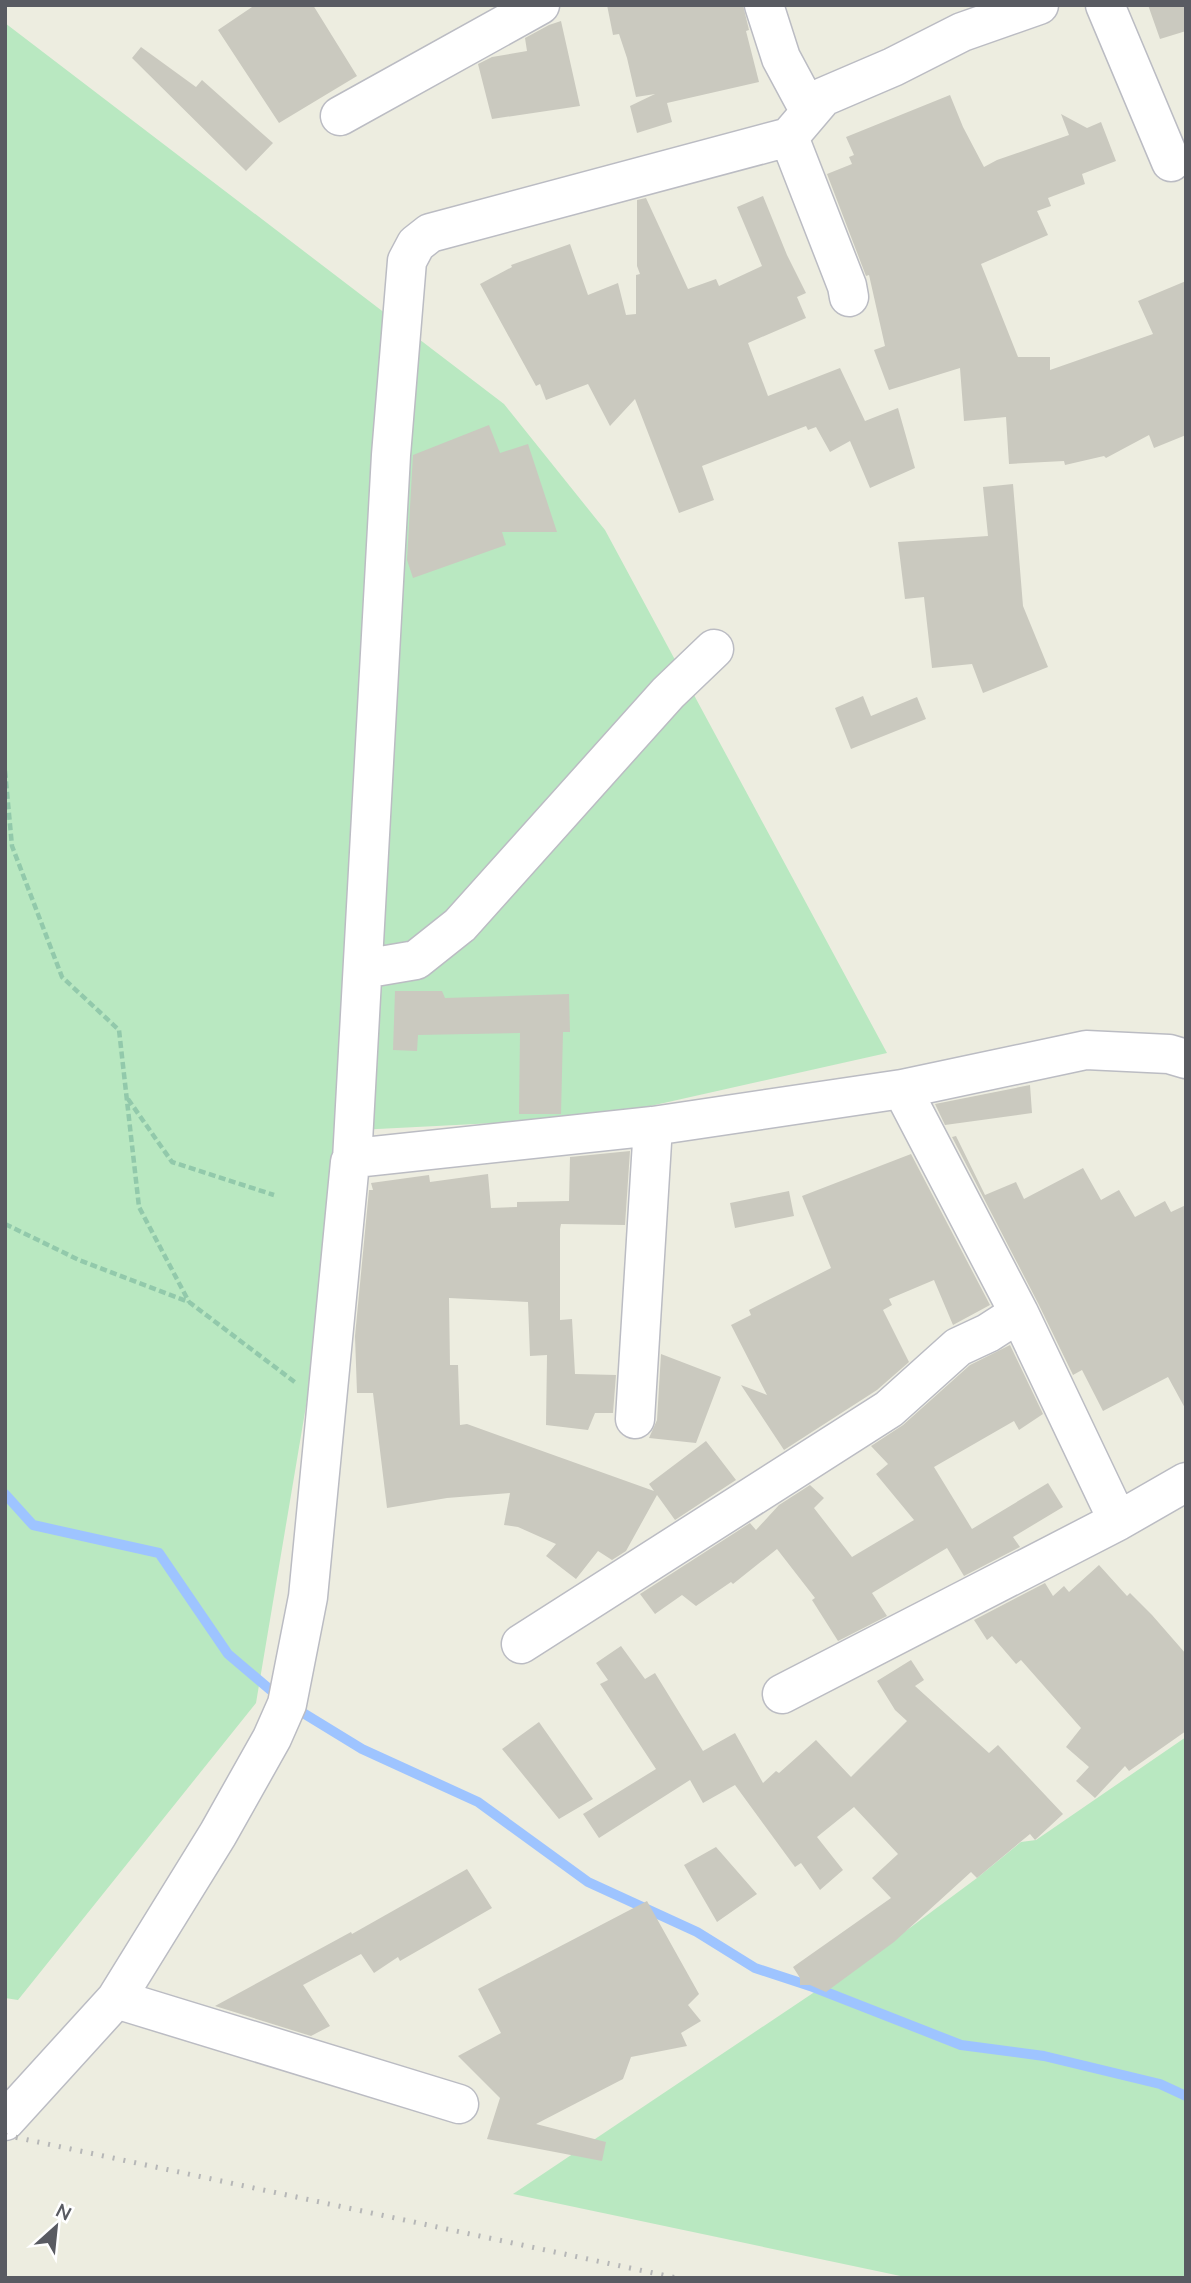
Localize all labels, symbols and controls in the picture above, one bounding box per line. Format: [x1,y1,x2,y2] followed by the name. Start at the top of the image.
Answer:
[21,2192,91,2262] north arrow
[52,2198,76,2226] text: N

